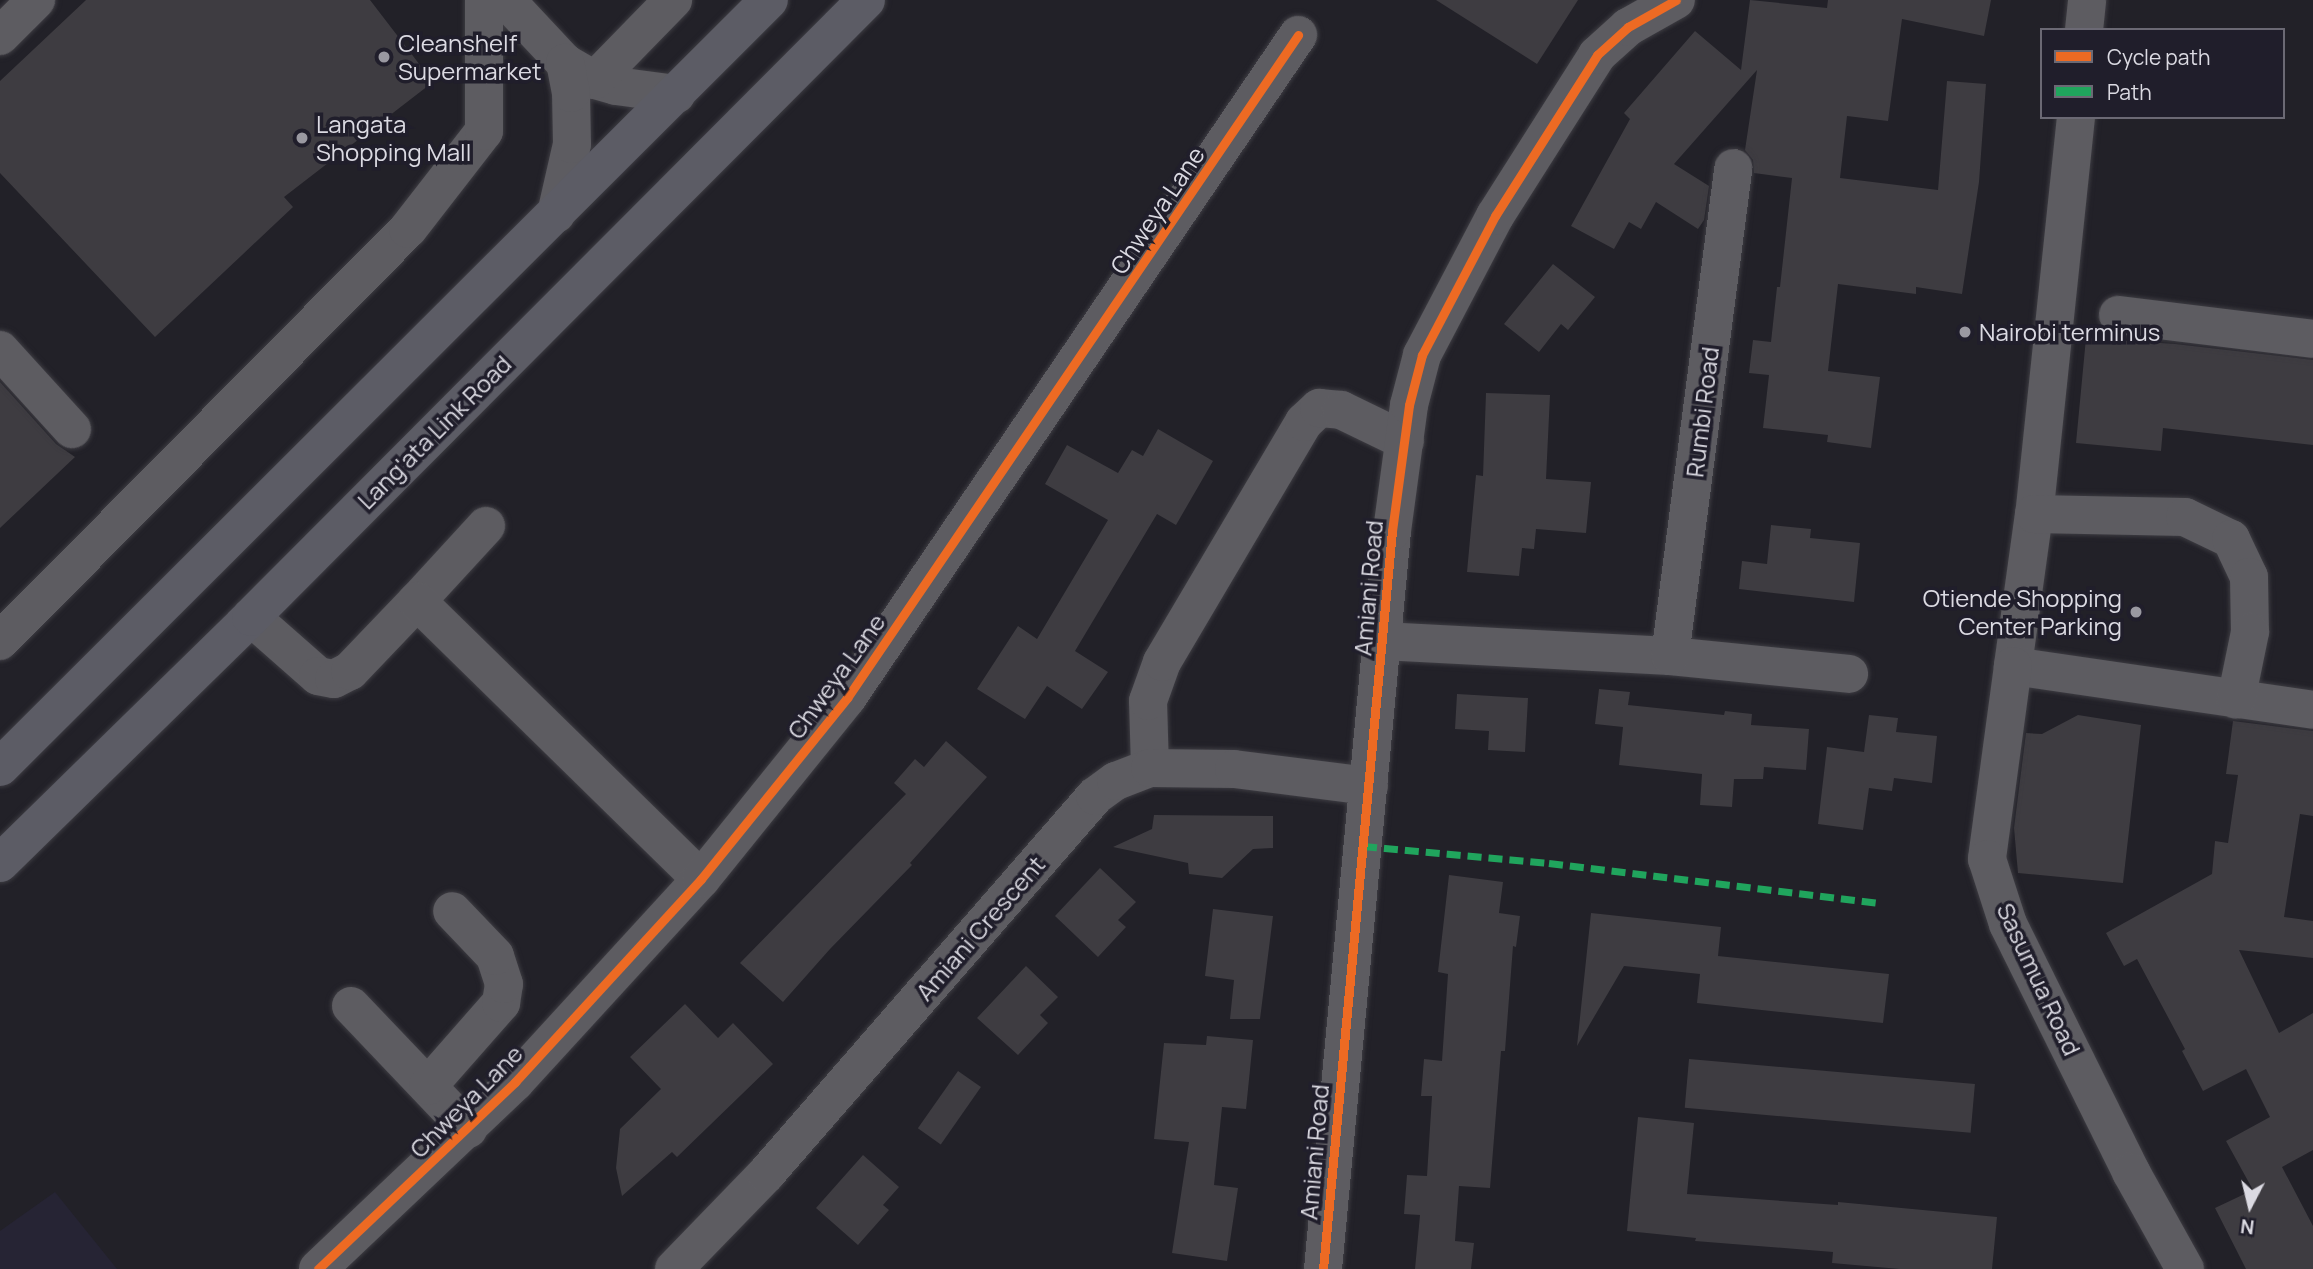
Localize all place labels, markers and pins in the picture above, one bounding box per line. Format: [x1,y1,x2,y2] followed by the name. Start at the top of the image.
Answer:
[398,29,542,85] place label: Cleanshelf Supermarket
[376,49,392,65] marker: Cleanshelf Supermarket
[316,110,471,166] place label: Langata Shopping Mall
[294,130,310,146] marker: Langata Shopping Mall
[1979,318,2160,346] place label: Nairobi terminus
[1957,324,1973,340] marker: Nairobi terminus
[1923,584,2122,640] place label: Otiende Shopping Center Parking
[2128,604,2144,620] marker: Otiende Shopping Center Parking

